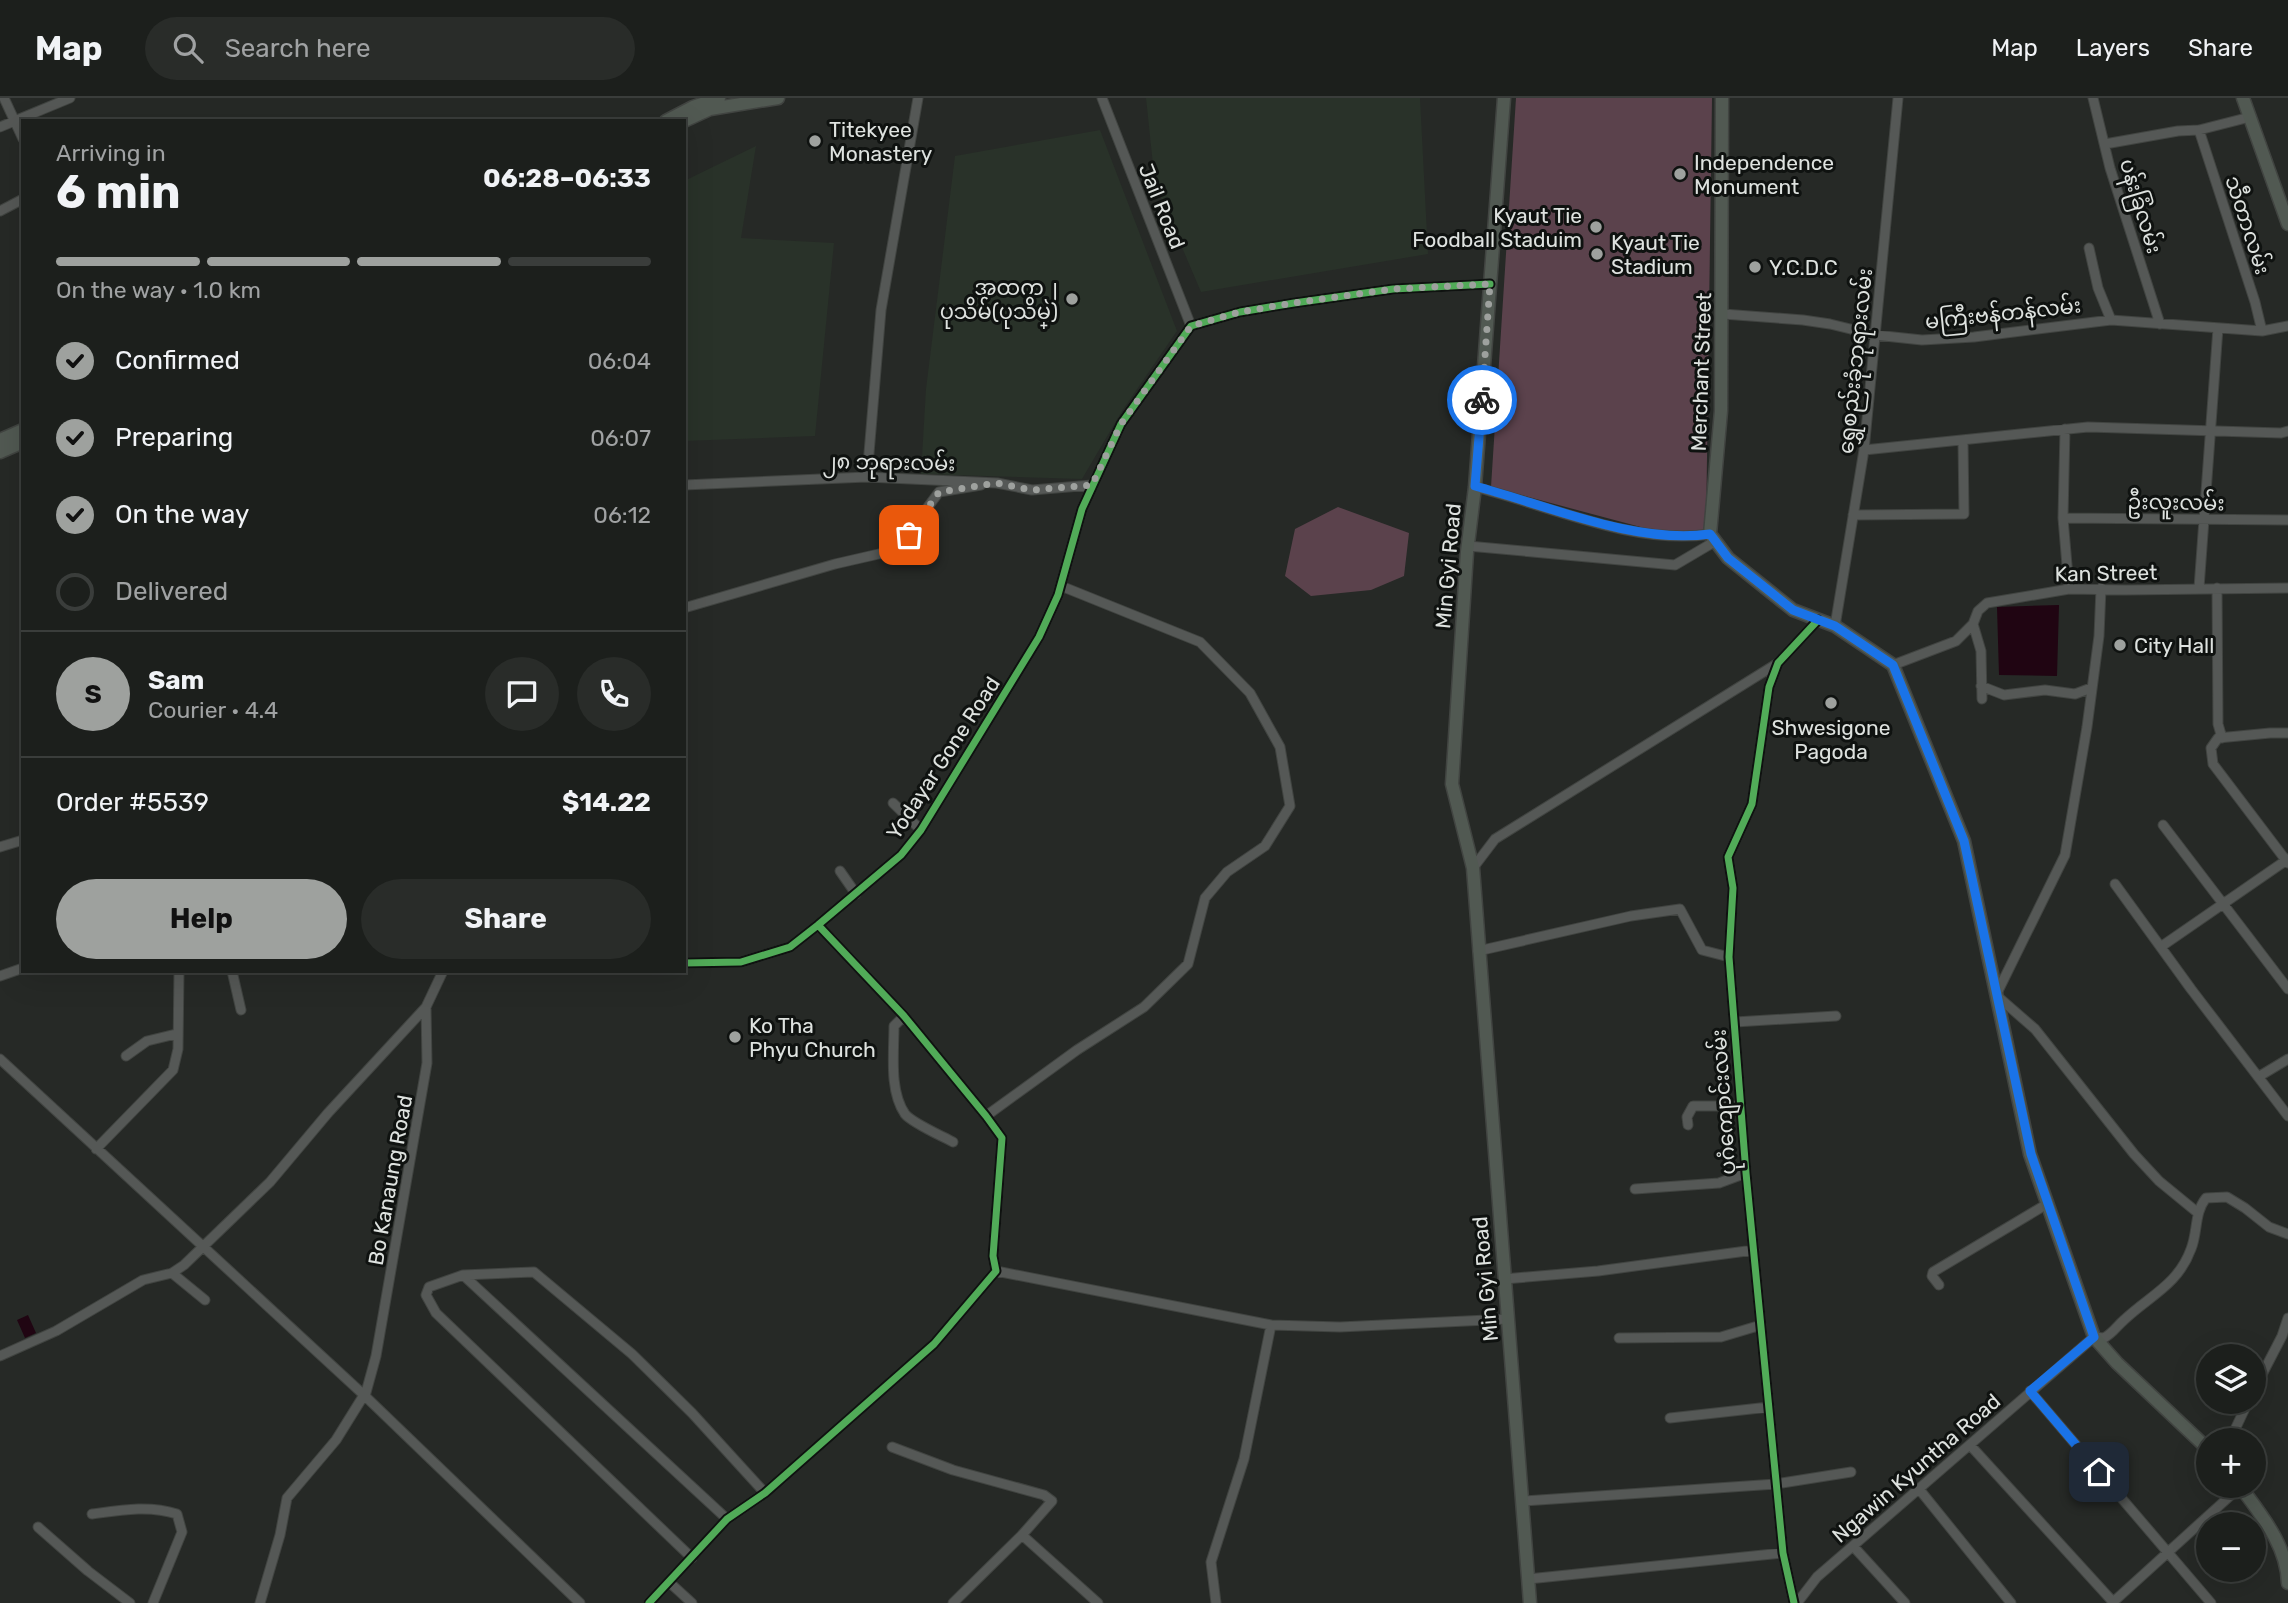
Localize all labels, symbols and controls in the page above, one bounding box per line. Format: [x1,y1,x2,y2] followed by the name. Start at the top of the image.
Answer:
[145,17,635,80] search box
[35,29,103,68] text: Map
[169,29,207,67] icon: search
[225,33,370,64] text: Search here
[1991,34,2038,62] text: Map
[2076,34,2150,62] text: Layers
[2188,34,2253,62] text: Share
[829,117,933,166] place label: Titekyee Monastery
[807,133,823,149] marker: Titekyee Monastery
[56,139,166,167] text: Arriving in
[1694,150,1834,199] place label: Independence Monument
[2110,155,2170,258] street label: ပန်းခြံလမ်း
[1134,160,1190,252] street label: Jail Road
[483,163,651,194] text: 06:28–06:33
[56,165,181,220] text: 6 min
[1672,166,1688,182] marker: Independence Monument
[2220,172,2278,277] street label: သီတာလမ်း
[1412,203,1582,252] place label: Kyaut Tie Foodball Staduim
[1588,219,1604,235] marker: Kyaut Tie Foodball Staduim
[1611,230,1700,279] place label: Kyaut Tie Stadium
[1589,246,1605,262] marker: Kyaut Tie Stadium
[1769,255,1838,280] place label: Y.C.D.C
[1747,259,1763,275] marker: Y.C.D.C
[1830,267,1882,455] street label: ရွှေစည်းခုံဘုရားလမ်း
[940,275,1058,329] place label: အထက၂ ပုသိမ်(ပုသိမ္)
[56,276,261,304] text: On the way · 1.0 km
[1923,289,2083,339] street label: မကြီးဗန်တန်လမ်း
[1064,291,1080,307] marker: အထက၂ ပုသိမ်(ပုသိမ္)
[1686,292,1716,452] street label: Merchant Street
[56,342,94,380] icon: check
[115,345,240,376] text: Confirmed
[588,347,651,375] text: 06:04
[1447,365,1517,435] courier
[1463,381,1501,419] icon: bike
[56,419,94,457] icon: check
[115,422,233,453] text: Preparing
[590,424,651,452] text: 06:07
[822,445,956,481] street label: ၂၈ ဘုရားလမ်း
[2127,486,2225,520] street label: ဦးလူးလမ်း
[56,496,94,534] icon: check
[115,499,249,530] text: On the way
[593,501,651,529] text: 06:12
[1430,502,1466,630] street label: Min Gyi Road
[879,505,939,565] pin
[890,516,928,554] icon: bag
[2054,560,2158,586] street label: Kan Street
[115,576,228,607] text: Delivered
[2134,633,2214,658] place label: City Hall
[2112,637,2128,653] marker: City Hall
[485,657,559,731] button: chat
[577,657,651,731] button: phone
[148,665,204,696] text: Sam
[881,672,1005,844] street label: Yodayar Gone Road
[84,679,102,710] text: S
[1823,695,1839,711] marker: Shwesigone Pagoda
[148,696,278,724] text: Courier · 4.4
[1772,715,1890,764] place label: Shwesigone Pagoda
[56,787,209,818] text: Order #5539
[562,787,651,818] text: $14.22
[56,879,347,959] button: Help
[361,879,651,959] button: Share
[749,1013,876,1062] place label: Ko Tha Phyu Church
[1702,1028,1747,1176] street label: ပုဂံကျောင်းလမ်း
[727,1029,743,1045] marker: Ko Tha Phyu Church
[363,1093,417,1267] street label: Bo Kanaung Road
[1467,1215,1503,1343] street label: Min Gyi Road
[2196,1344,2266,1582] map controls
[2196,1344,2266,1414] button: layers
[1827,1388,2005,1548] street label: Ngawin Kyuntha Road
[2196,1428,2266,1498] button: +
[2069,1442,2129,1502] pin
[2080,1453,2118,1491] icon: home
[2196,1512,2266,1582] button: −

